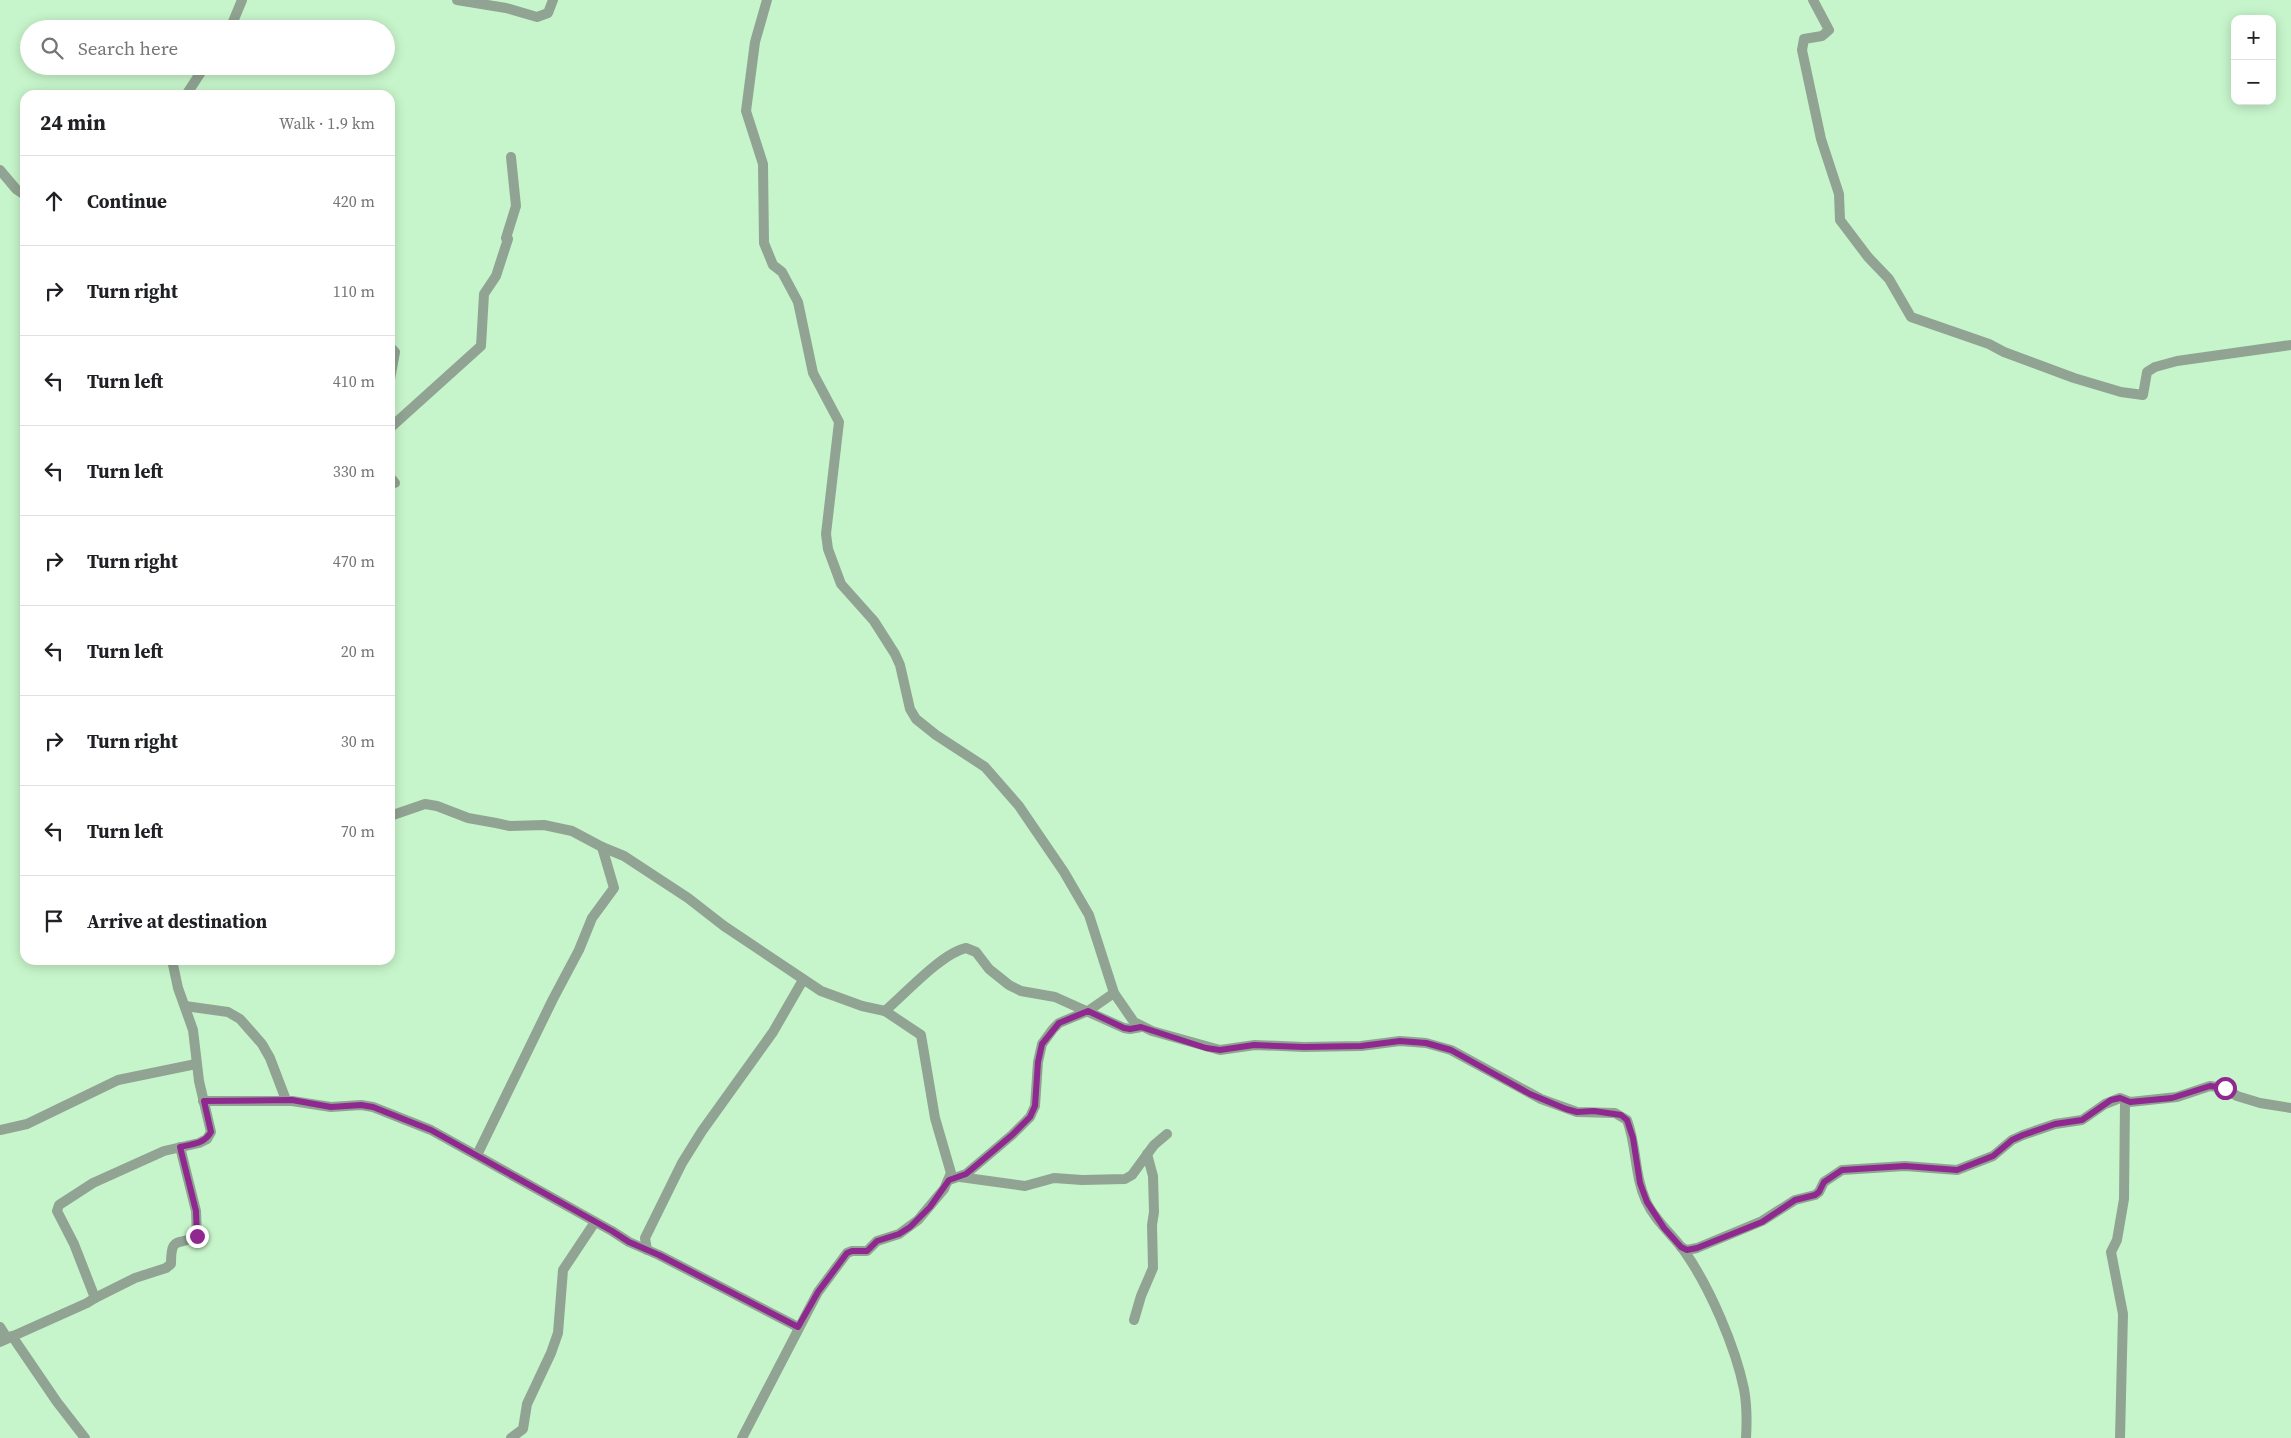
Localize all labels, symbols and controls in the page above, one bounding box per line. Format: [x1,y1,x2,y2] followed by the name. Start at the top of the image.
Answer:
[2231,15,2276,105] map controls
[2231,15,2276,60] button: +
[20,20,395,75] search box
[38,34,66,62] icon: search
[78,35,178,61] text: Search here
[2231,60,2276,105] button: −
[40,108,106,137] text: 24 min
[279,112,375,134] text: Walk · 1.9 km
[40,187,68,215] icon: ahead
[87,188,167,214] text: Continue
[333,190,375,212] text: 420 m
[40,277,68,305] icon: right
[87,278,178,304] text: Turn right
[333,280,375,302] text: 110 m
[40,367,68,395] icon: left
[87,368,163,394] text: Turn left
[333,370,375,392] text: 410 m
[40,457,68,485] icon: left
[87,458,163,484] text: Turn left
[333,460,375,482] text: 330 m
[40,547,68,575] icon: right
[87,548,178,574] text: Turn right
[333,550,375,572] text: 470 m
[40,637,68,665] icon: left
[87,638,163,664] text: Turn left
[341,640,375,662] text: 20 m
[40,727,68,755] icon: right
[87,728,178,754] text: Turn right
[341,730,375,752] text: 30 m
[40,817,68,845] icon: left
[87,818,163,844] text: Turn left
[341,820,375,842] text: 70 m
[40,907,68,935] icon: arrive
[87,908,267,934] text: Arrive at destination
[2214,1077,2237,1100] route start
[186,1225,209,1248] route end

